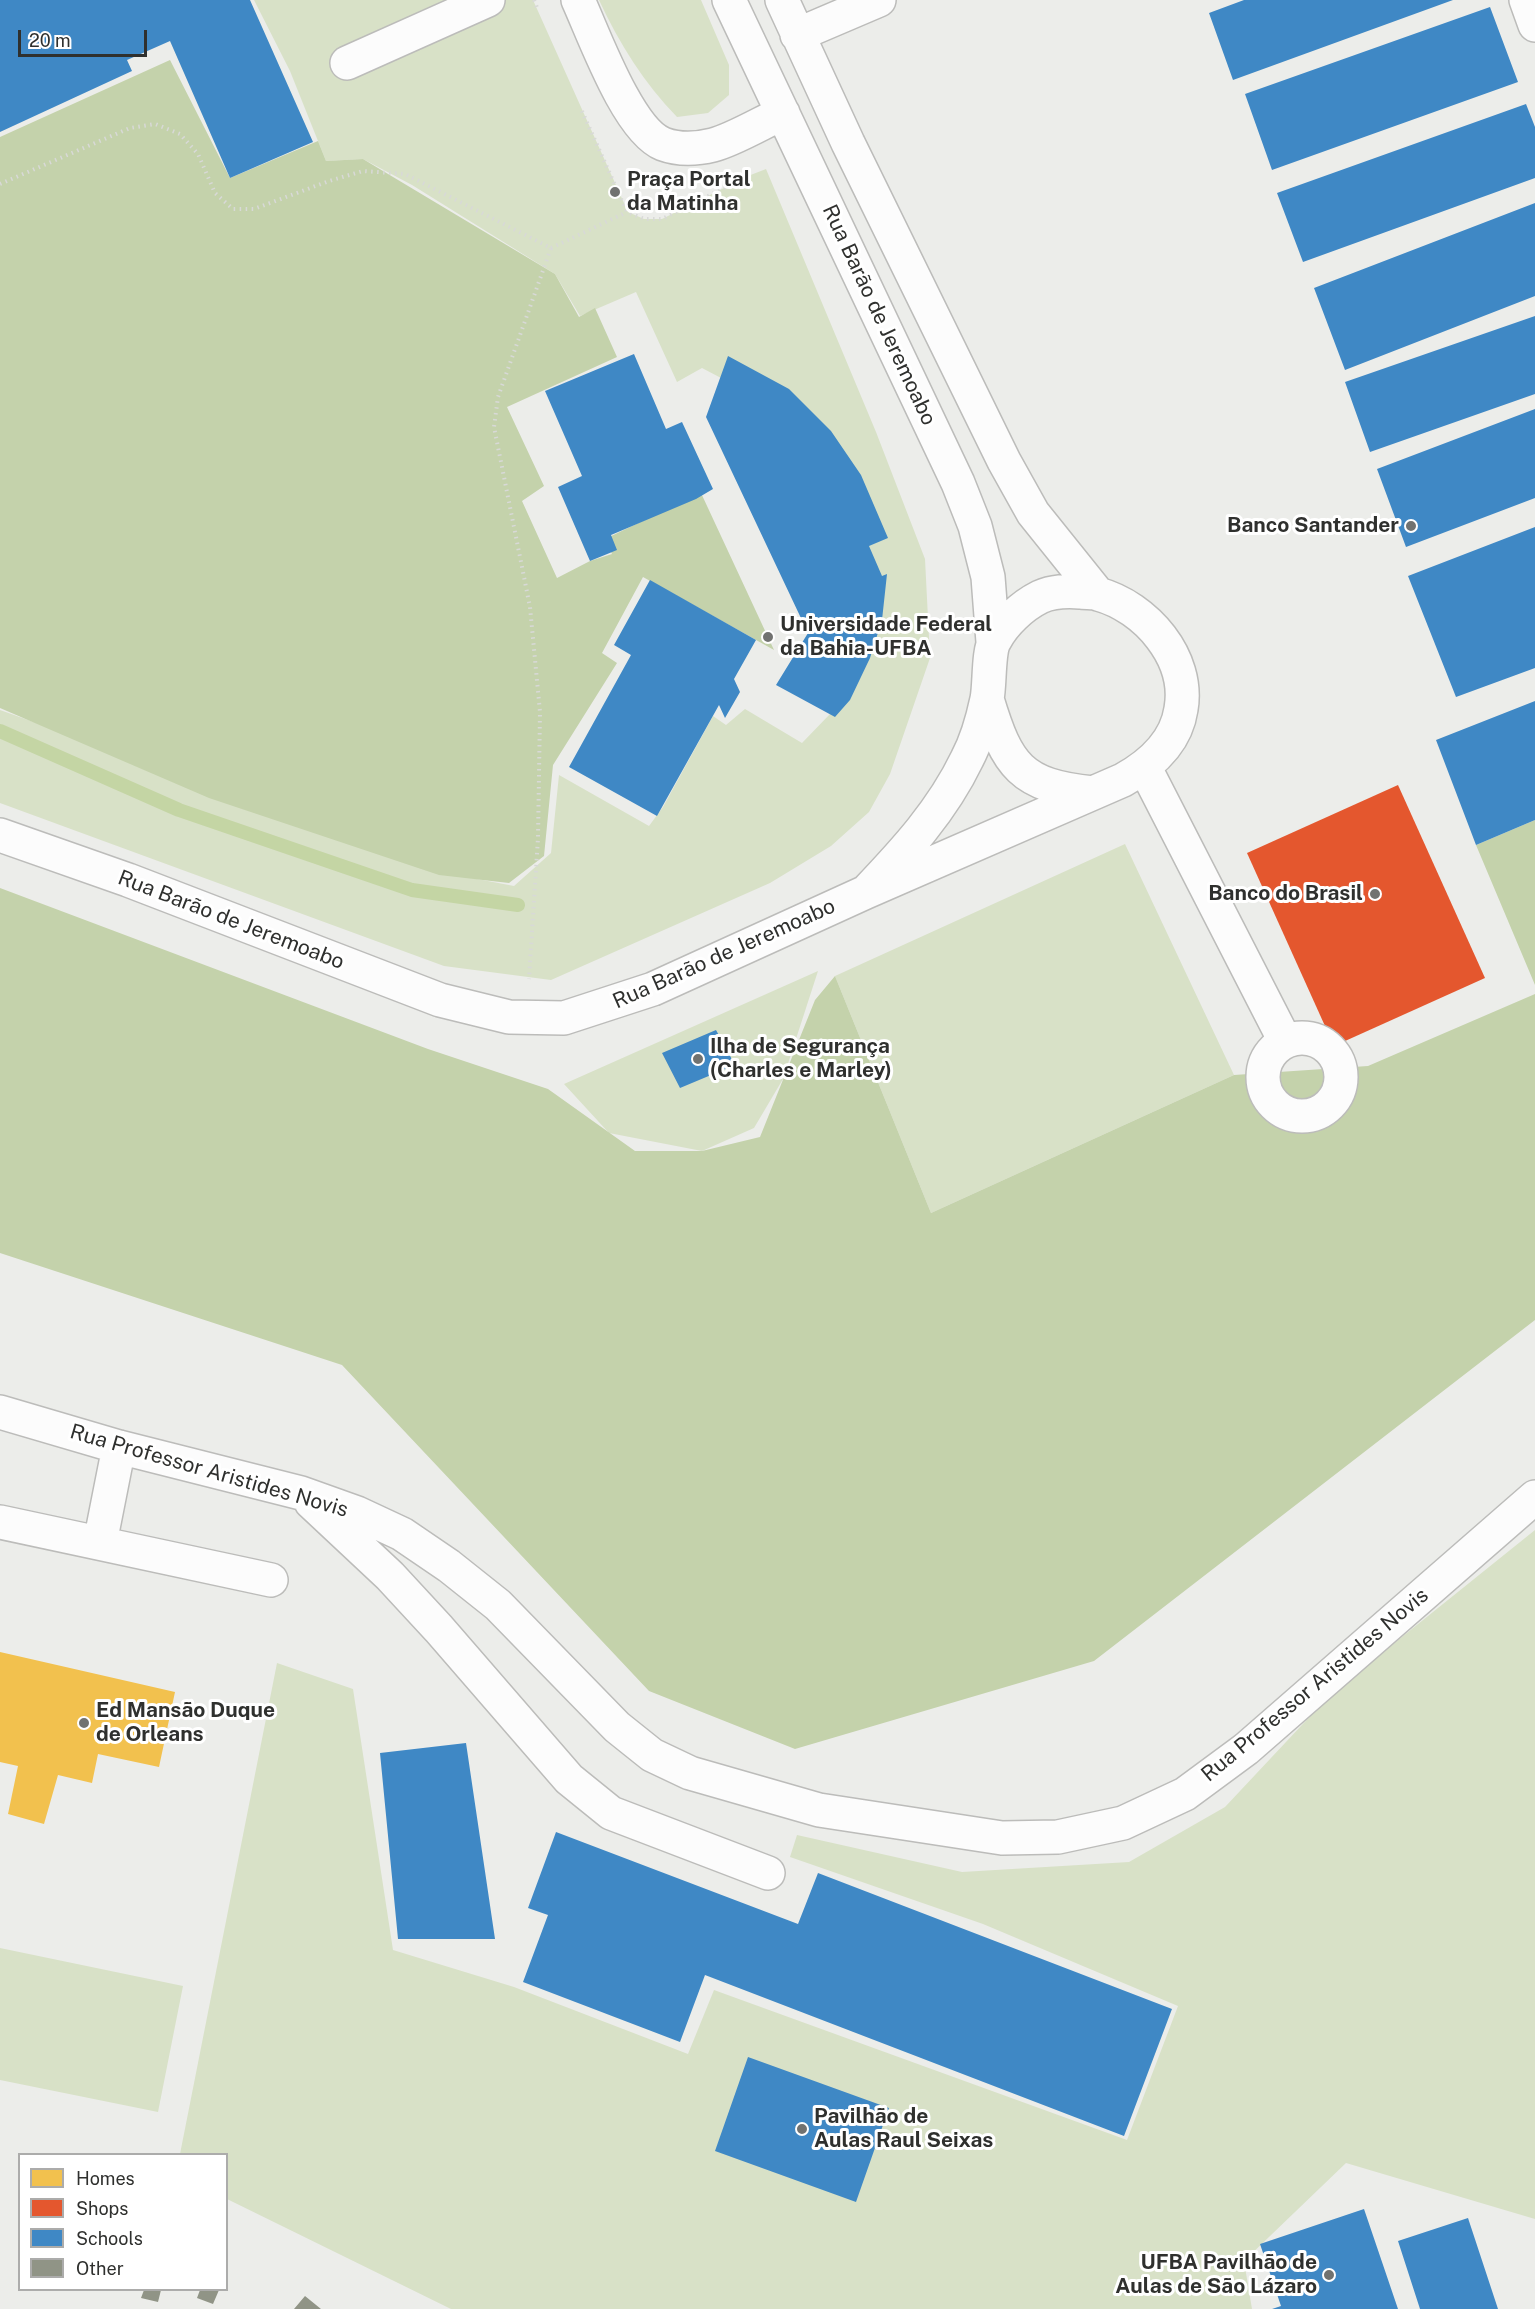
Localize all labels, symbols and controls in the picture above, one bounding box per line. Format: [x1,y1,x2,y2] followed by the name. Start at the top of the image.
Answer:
[21,18,150,56] scale bar
[29,30,71,51] text: 20 m
[627,167,751,217] place label: Praça Portal da Matinha
[608,185,622,199] marker: Praça Portal da Matinha
[817,201,941,429] street label: Rua Barão de Jeremoabo
[1227,513,1399,539] place label: Banco Santander
[1404,519,1418,533] marker: Banco Santander
[780,612,992,662] place label: Universidade Federal da Bahia-UFBA
[761,630,775,644] marker: Universidade Federal da Bahia-UFBA
[114,865,348,975] street label: Rua Barão de Jeremoabo
[1208,881,1363,907] place label: Banco do Brasil
[1368,887,1382,901] marker: Banco do Brasil
[609,894,839,1014] street label: Rua Barão de Jeremoabo
[710,1034,892,1084] place label: Ilha de Segurança (Charles e Marley)
[691,1052,705,1066] marker: Ilha de Segurança (Charles e Marley)
[67,1419,351,1523] street label: Rua Professor Aristides Novis
[1197,1583,1433,1787] street label: Rua Professor Aristides Novis
[96,1698,275,1748] place label: Ed Mansão Duque de Orleans
[77,1716,91,1730] marker: Ed Mansão Duque de Orleans
[814,2104,993,2154] place label: Pavilhão de Aulas Raul Seixas
[795,2122,809,2136] marker: Pavilhão de Aulas Raul Seixas
[18,2153,228,2291] legend
[76,2168,135,2189] text: Homes
[76,2198,128,2219] text: Shops
[76,2228,143,2249] text: Schools
[1115,2250,1317,2300] place label: UFBA Pavilhão de Aulas de São Lázaro
[76,2258,124,2279] text: Other
[1322,2268,1336,2282] marker: UFBA Pavilhão de Aulas de São Lázaro

